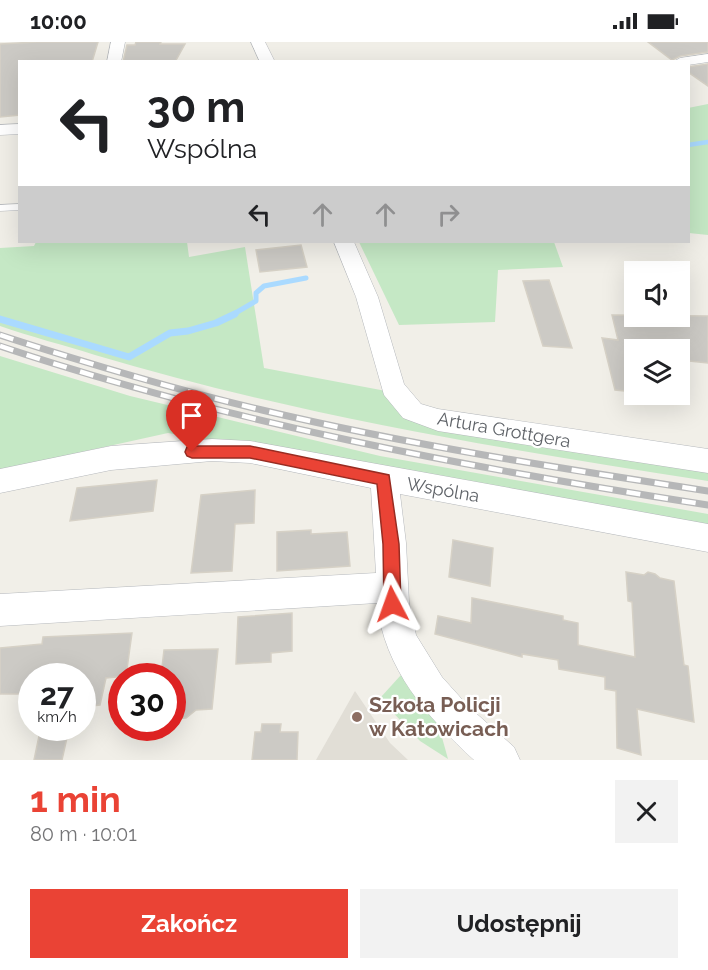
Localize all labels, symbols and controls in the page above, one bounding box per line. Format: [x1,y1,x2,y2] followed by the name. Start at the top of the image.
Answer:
[30,8,87,34] text: 10:00
[147,83,245,132] text: 30 m
[48,84,126,162] icon: left
[147,133,257,164] text: Wspólna
[243,198,276,231] icon: left
[306,198,339,231] icon: ahead
[369,198,402,231] icon: ahead
[432,198,465,231] icon: right
[624,261,690,405] map controls
[624,261,690,327] button: sound
[624,339,690,405] button: layers
[166,390,217,452] pin
[175,399,208,432] icon: arrive
[436,407,572,452] street label: Artura Grottgera
[405,473,481,506] street label: Wspólna
[360,572,424,636] position arrow
[108,663,186,741] speed limit sign: 30
[40,677,74,712] text: 27
[369,692,509,741] place label: Szkoła Policji w Katowicach
[37,708,77,726] text: km/h
[350,710,364,724] marker: Szkoła Policji w Katowicach
[30,778,121,820] text: 1 min
[615,780,678,843] button: close
[30,822,137,846] text: 80 m · 10:01
[30,889,348,958] button: Zakończ
[360,889,678,958] button: Udostępnij

